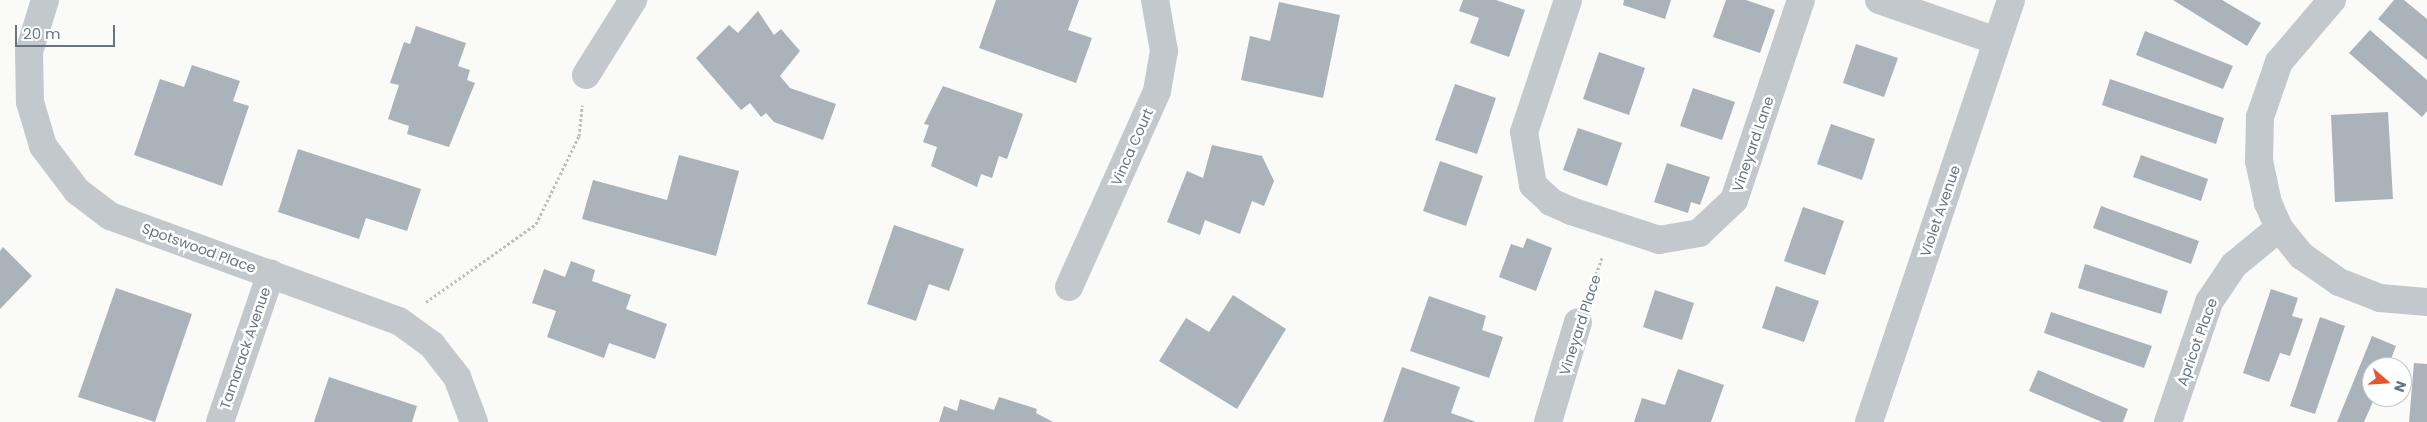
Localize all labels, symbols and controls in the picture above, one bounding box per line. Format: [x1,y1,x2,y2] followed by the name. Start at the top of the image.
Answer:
[18,15,118,47] scale bar
[23,23,61,44] text: 20 m
[1729,94,1777,194] street label: Vineyard Lane
[1108,106,1156,188] street label: Vinca Court
[1917,163,1963,259] street label: Violet Avenue
[140,220,258,276] street label: Spotswood Place
[1556,273,1604,377] street label: Vineyard Place
[216,285,274,411] street label: Tamarack Avenue
[2173,296,2221,388] street label: Apricot Place
[2362,357,2412,407] north arrow
[2389,378,2411,395] text: N

